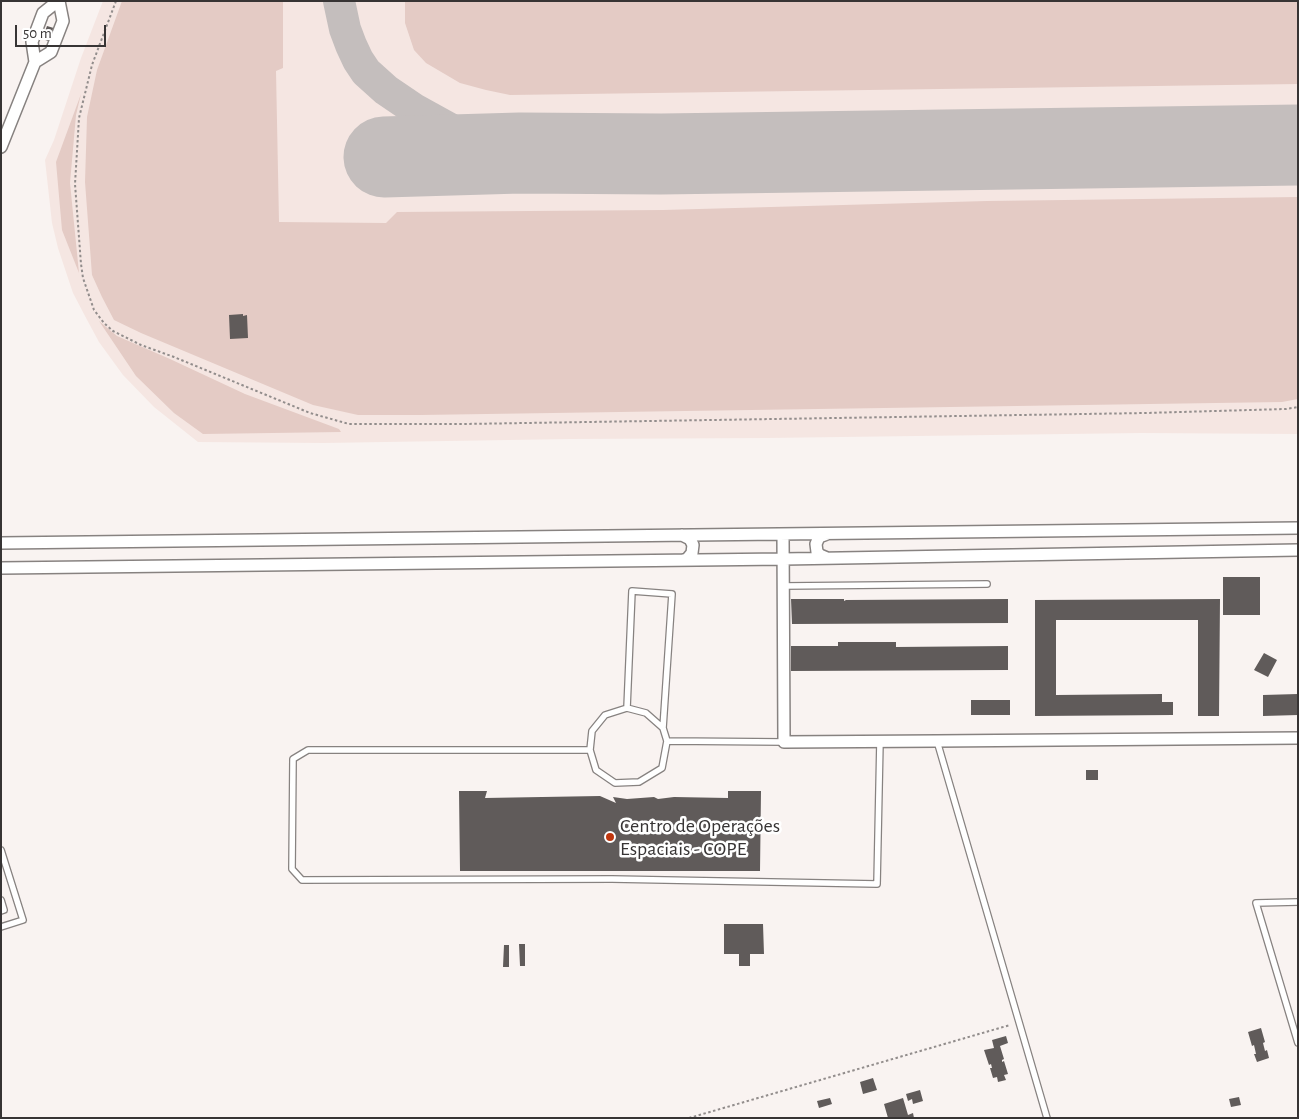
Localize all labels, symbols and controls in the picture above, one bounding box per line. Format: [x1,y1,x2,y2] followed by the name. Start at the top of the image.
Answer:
[18,15,109,47] scale bar
[23,26,52,41] text: 50 m
[620,814,780,861] place label: Centro de Operações Espaciais - COPE
[604,831,616,843] marker: Centro de Operações Espaciais - COPE

